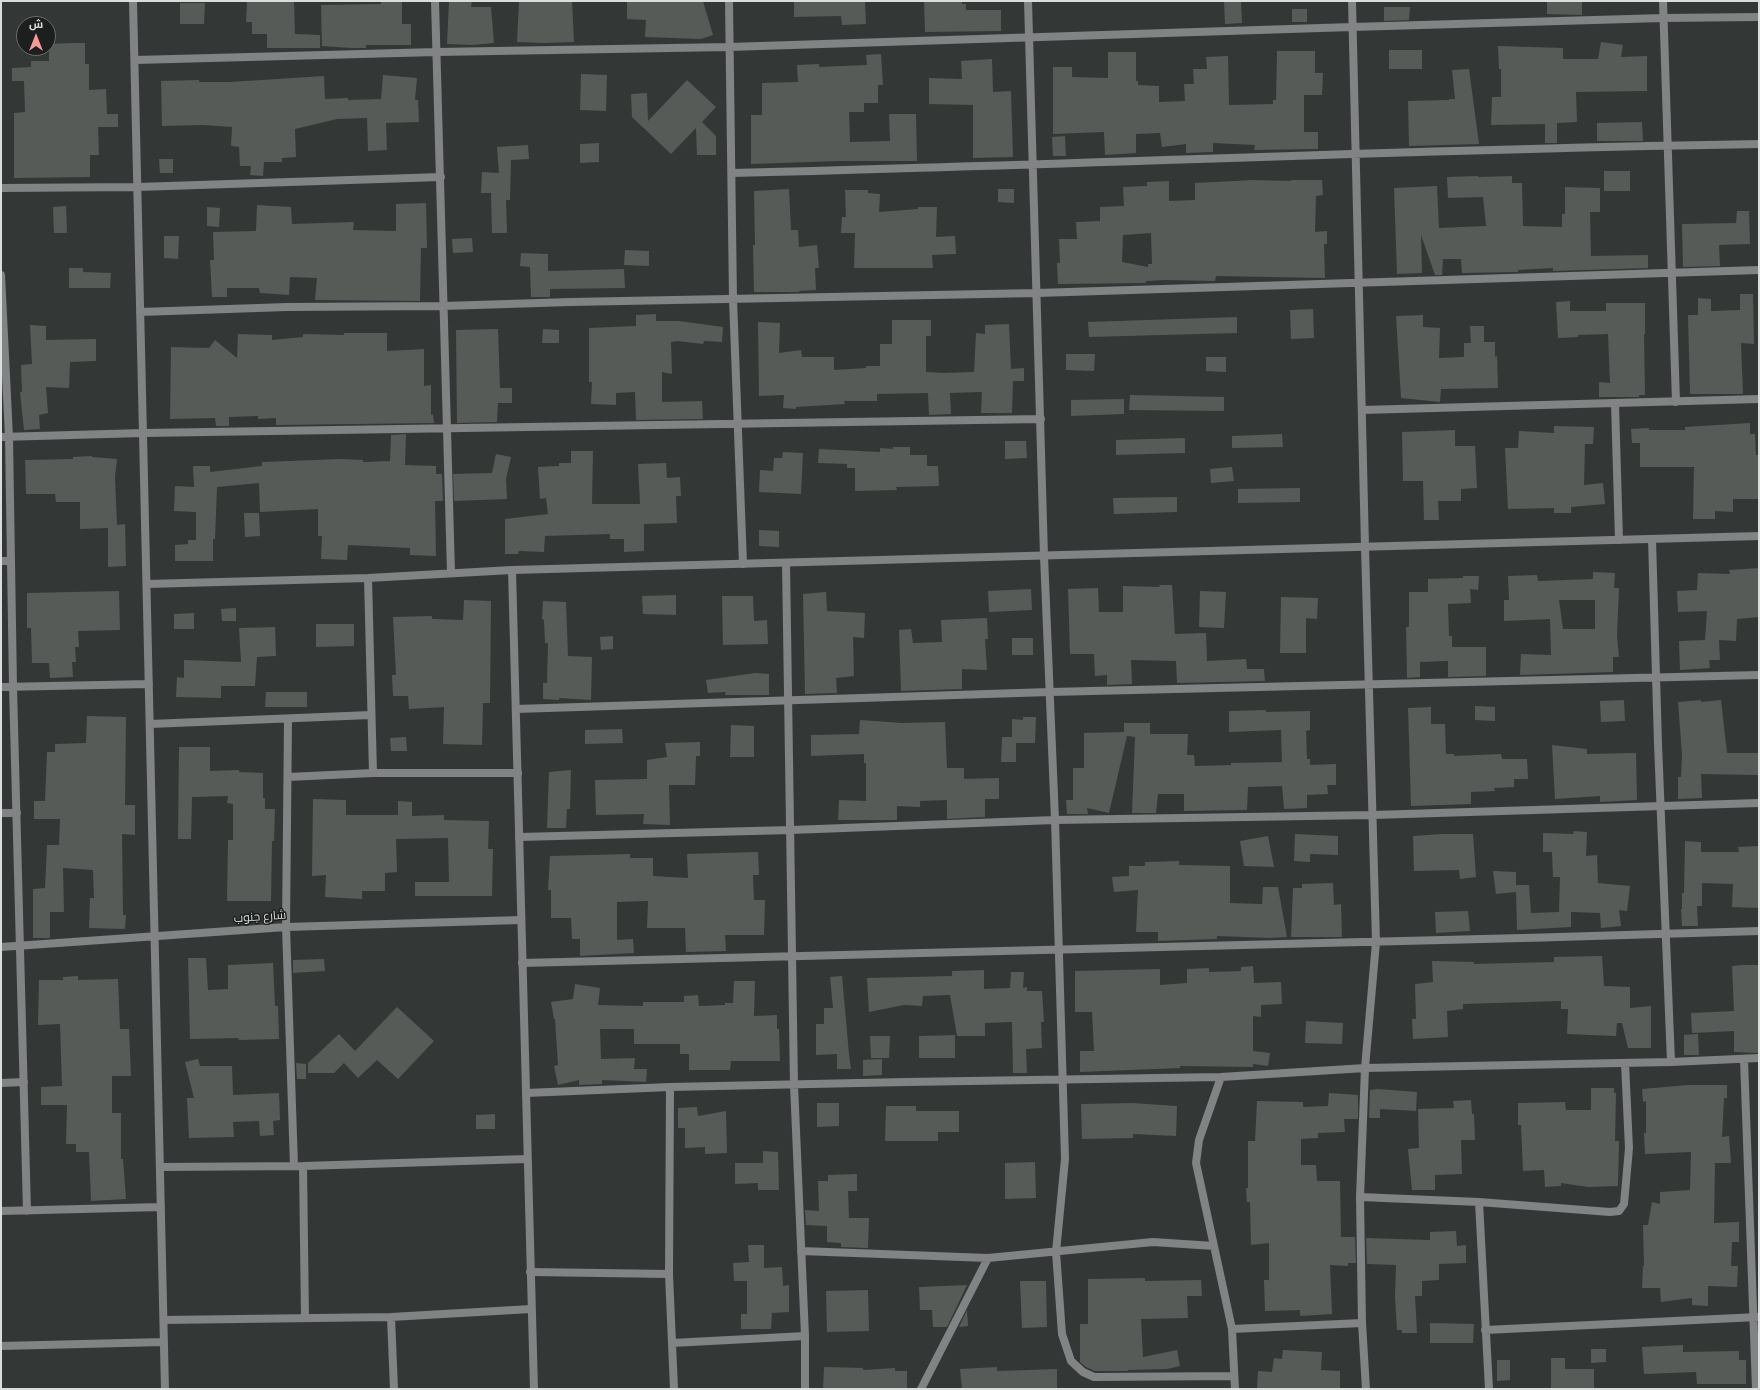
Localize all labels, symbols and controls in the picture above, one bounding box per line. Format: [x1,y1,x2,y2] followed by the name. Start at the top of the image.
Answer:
[16,16,56,56] north arrow
[29,18,43,31] text: ش
[233,908,287,926] street label: شارع جنوب

